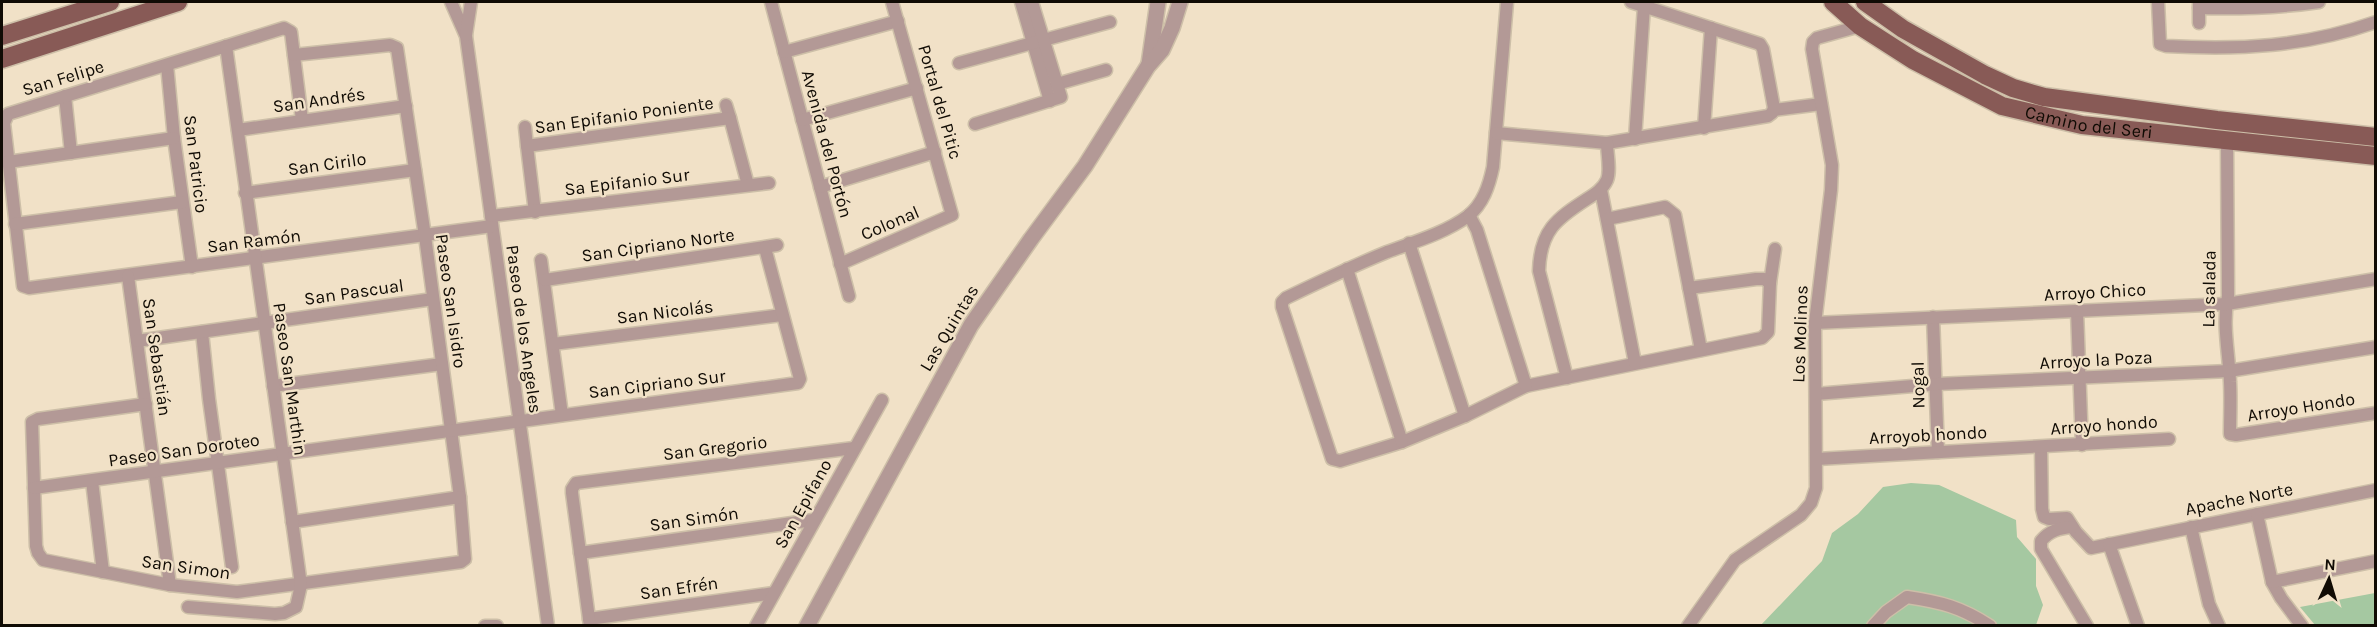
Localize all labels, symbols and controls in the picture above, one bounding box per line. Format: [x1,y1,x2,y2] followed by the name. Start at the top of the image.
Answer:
[913,42,967,162] street label: Portal del Pitic
[19,55,107,101] street label: San Felipe
[797,68,857,220] street label: Avenida del Portón
[271,83,367,117] street label: San Andrés
[533,92,715,138] street label: San Epifanio Poniente
[2023,101,2154,143] street label: Camino del Seri
[179,114,213,214] street label: San Patricio
[286,148,368,180] street label: San Cirilo
[563,163,691,201] street label: Sa Epifanio Sur
[857,201,923,245] street label: Colonal
[580,223,736,267] street label: San Cipriano Norte
[206,224,302,258] street label: San Ramón
[431,232,471,370] street label: Paseo San Isidro
[501,243,547,415] street label: Paseo de los Angeles
[2197,250,2221,328] street label: La salada
[303,274,405,310] street label: San Pascual
[2043,278,2147,306] street label: Arroyo Chico
[915,281,983,375] street label: Las Quintas
[1787,285,1813,383] street label: Los Molinos
[615,295,715,329] street label: San Nicolás
[138,297,176,417] street label: San Sebastián
[268,301,312,457] street label: Paseo San Marthin
[2039,346,2153,374] street label: Arroyo la Poza
[1907,361,1929,409] street label: Nogal
[587,365,727,403] street label: San Cipriano Sur
[2245,388,2357,426] street label: Arroyo Hondo
[2049,410,2159,440] street label: Arroyo hondo
[1868,421,1988,449] street label: Arroyob hondo
[107,428,261,472] street label: Paseo San Doroteo
[662,431,768,465] street label: San Gregorio
[769,455,837,553] street label: San Epifano
[2183,478,2295,520] street label: Apache Norte
[648,502,740,536] street label: San Simón
[2299,549,2359,609] north arrow
[140,550,232,584] street label: San Simon
[2324,555,2336,574] text: N
[638,572,720,604] street label: San Efrén

